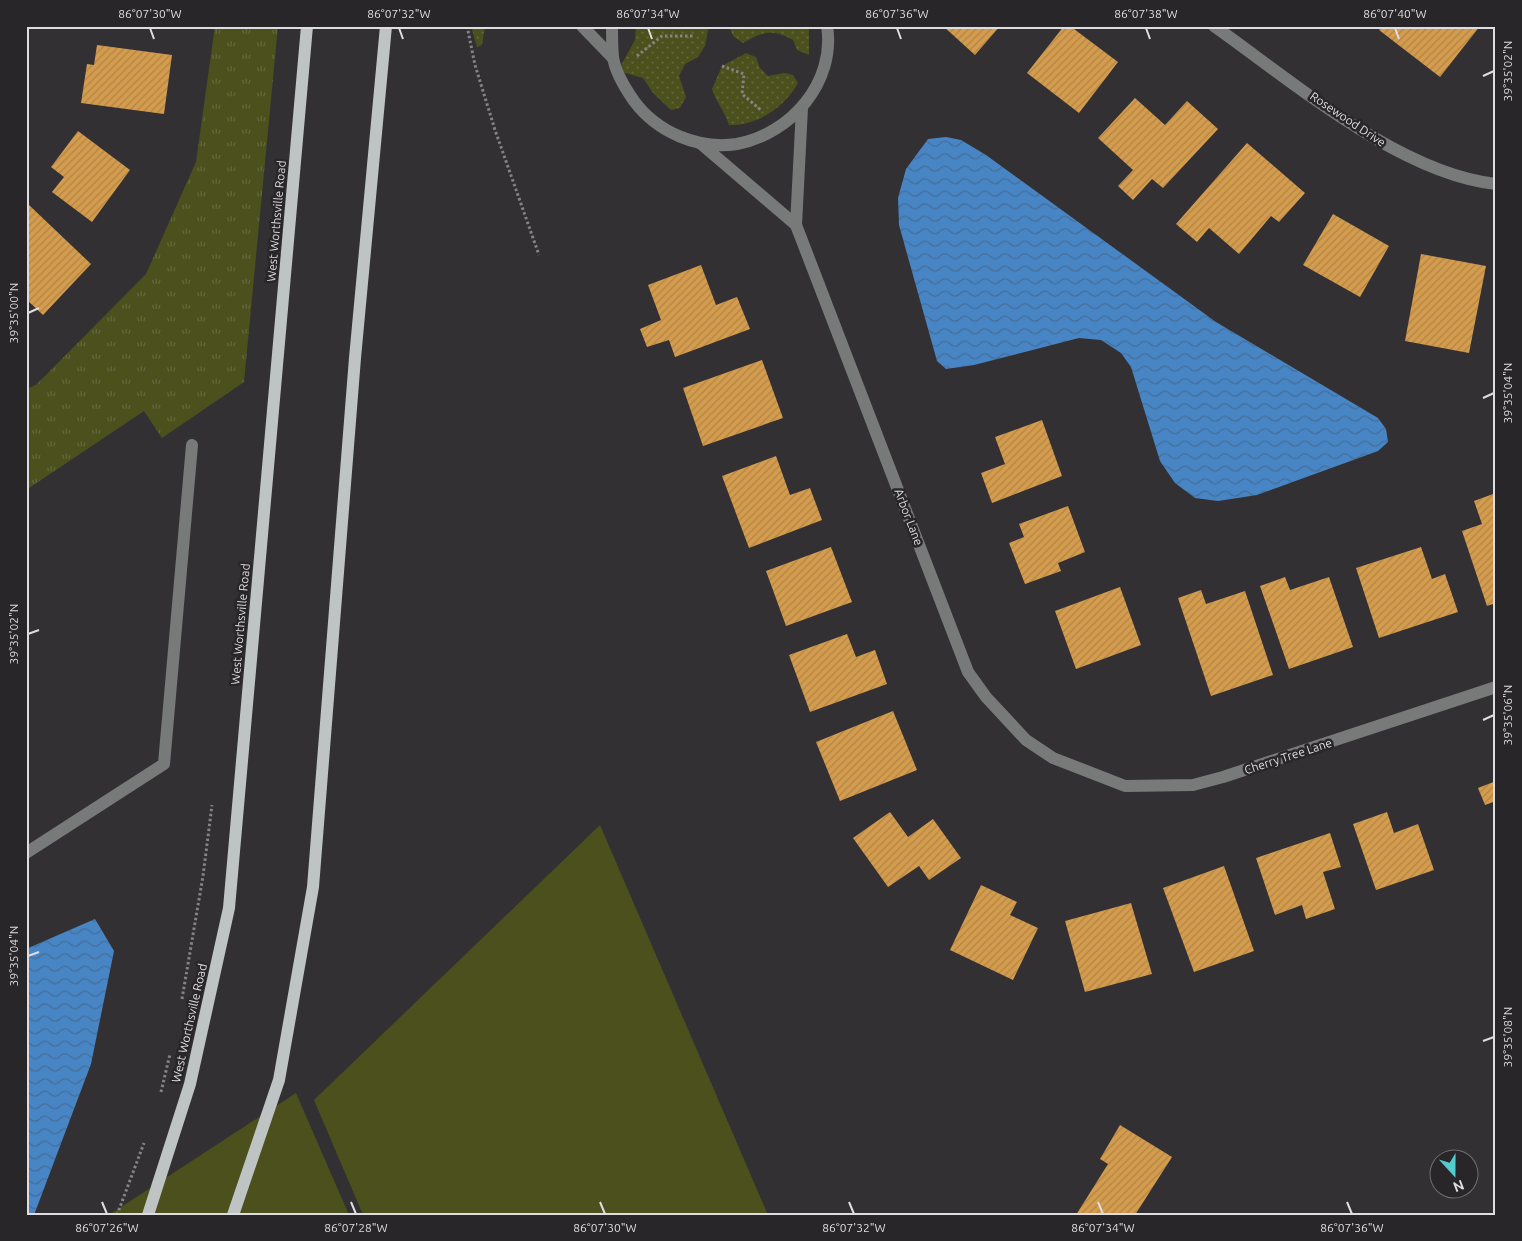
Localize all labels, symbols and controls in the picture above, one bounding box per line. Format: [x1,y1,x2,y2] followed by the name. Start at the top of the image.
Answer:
[118,7,182,20] text: 86°07'30"W
[367,7,431,20] text: 86°07'32"W
[616,7,680,20] text: 86°07'34"W
[865,7,929,20] text: 86°07'36"W
[1114,7,1178,20] text: 86°07'38"W
[1363,7,1427,20] text: 86°07'40"W
[1501,41,1514,101] text: 39°35'02"N
[1308,89,1388,149] street label: Rosewood Drive
[264,160,288,282] street label: West Worthsville Road
[7,283,20,343] text: 39°35'00"N
[1501,363,1514,423] text: 39°35'04"N
[892,487,926,547] street label: Arbor Lane
[228,563,252,685] street label: West Worthsville Road
[7,604,20,664] text: 39°35'02"N
[1501,685,1514,745] text: 39°35'06"N
[1243,736,1333,776] street label: Cherry Tree Lane
[7,926,20,986] text: 39°35'04"N
[169,962,209,1084] street label: West Worthsville Road
[1501,1007,1514,1067] text: 39°35'08"N
[1430,1148,1480,1198] north arrow
[1451,1177,1466,1195] text: N
[75,1221,139,1234] text: 86°07'26"W
[324,1221,388,1234] text: 86°07'28"W
[573,1221,637,1234] text: 86°07'30"W
[822,1221,886,1234] text: 86°07'32"W
[1071,1221,1135,1234] text: 86°07'34"W
[1320,1221,1384,1234] text: 86°07'36"W

